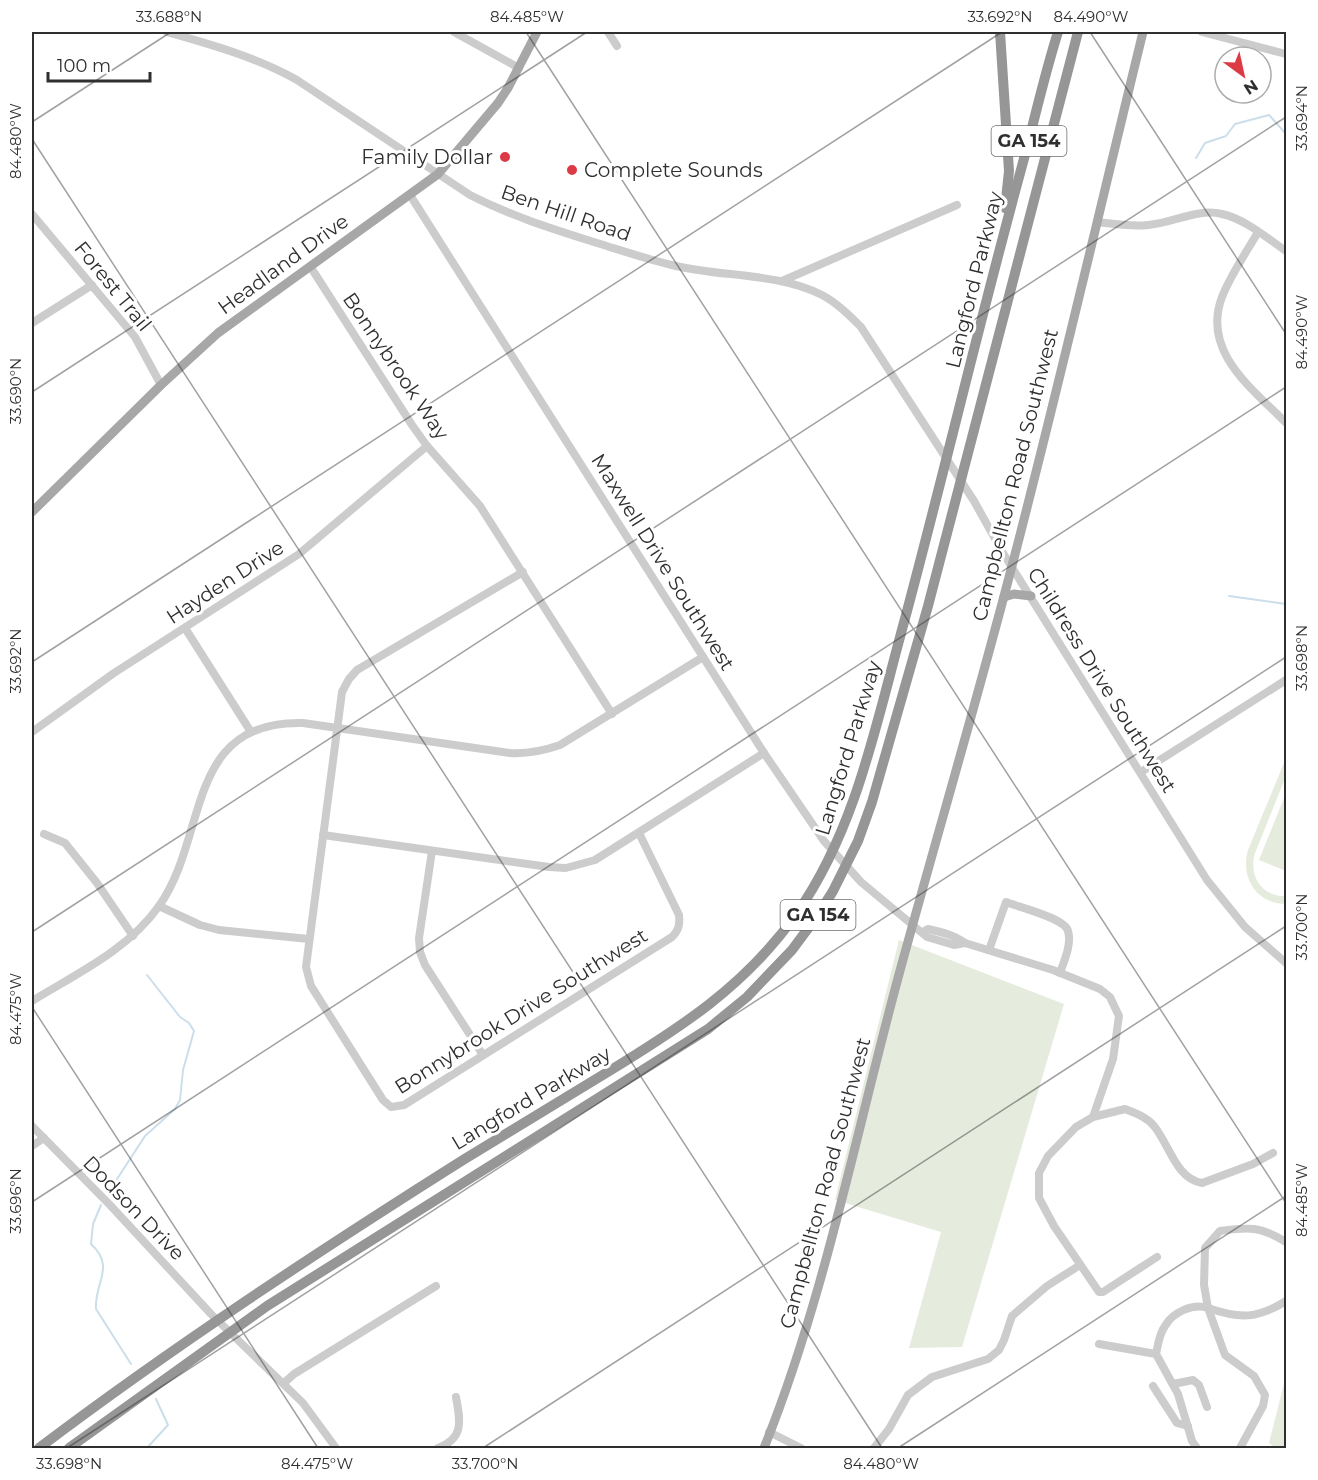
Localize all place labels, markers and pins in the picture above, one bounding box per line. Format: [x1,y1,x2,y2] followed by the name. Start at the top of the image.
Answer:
[361,145,493,169] place label: Family Dollar
[498,150,512,164] marker: Family Dollar
[584,158,763,182] place label: Complete Sounds
[565,163,579,177] marker: Complete Sounds

